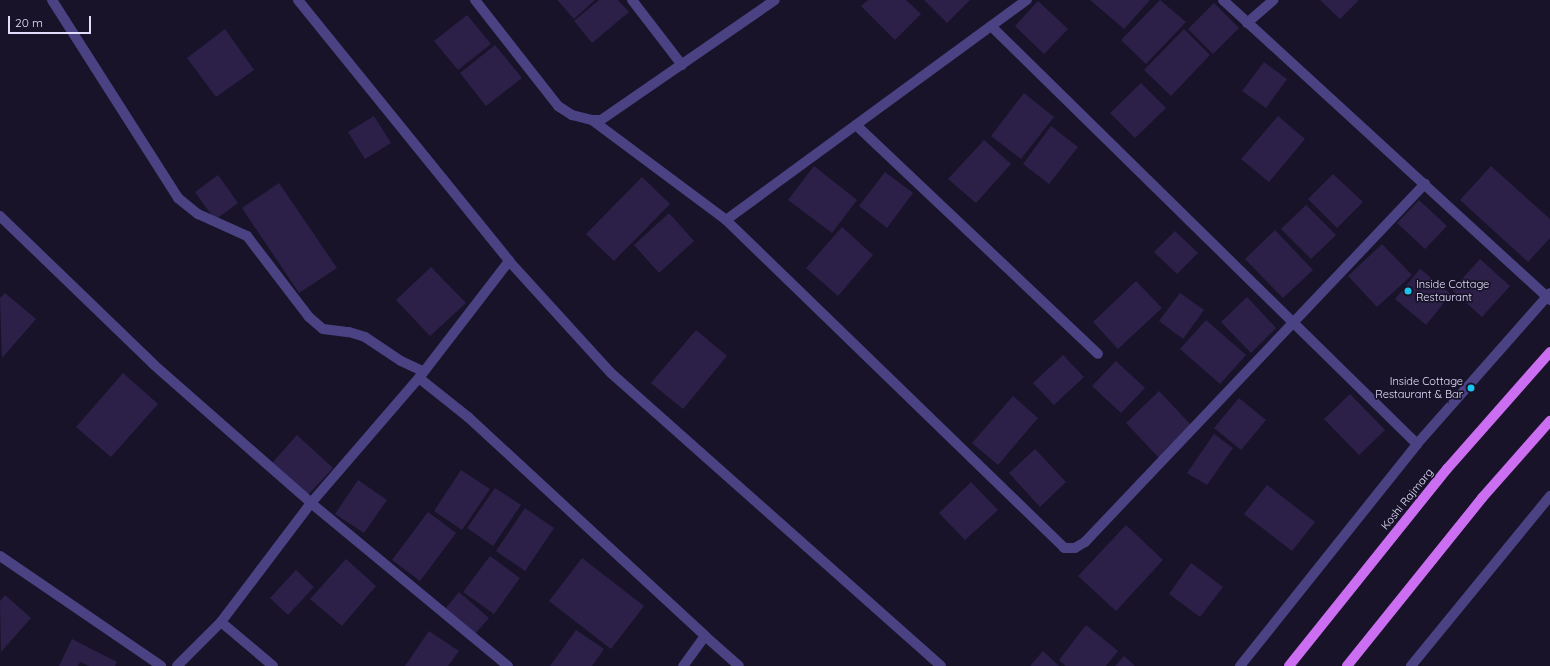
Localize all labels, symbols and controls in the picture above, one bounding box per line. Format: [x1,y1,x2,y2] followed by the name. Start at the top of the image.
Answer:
[10,8,93,34] scale bar
[15,15,43,30] text: 20 m
[1416,278,1489,304] place label: Inside Cottage Restaurant
[1403,286,1413,296] marker: Inside Cottage Restaurant
[1375,375,1463,401] place label: Inside Cottage Restaurant & Bar
[1466,383,1476,393] marker: Inside Cottage Restaurant & Bar
[1378,466,1436,532] street label: Koshi Rajmarg

